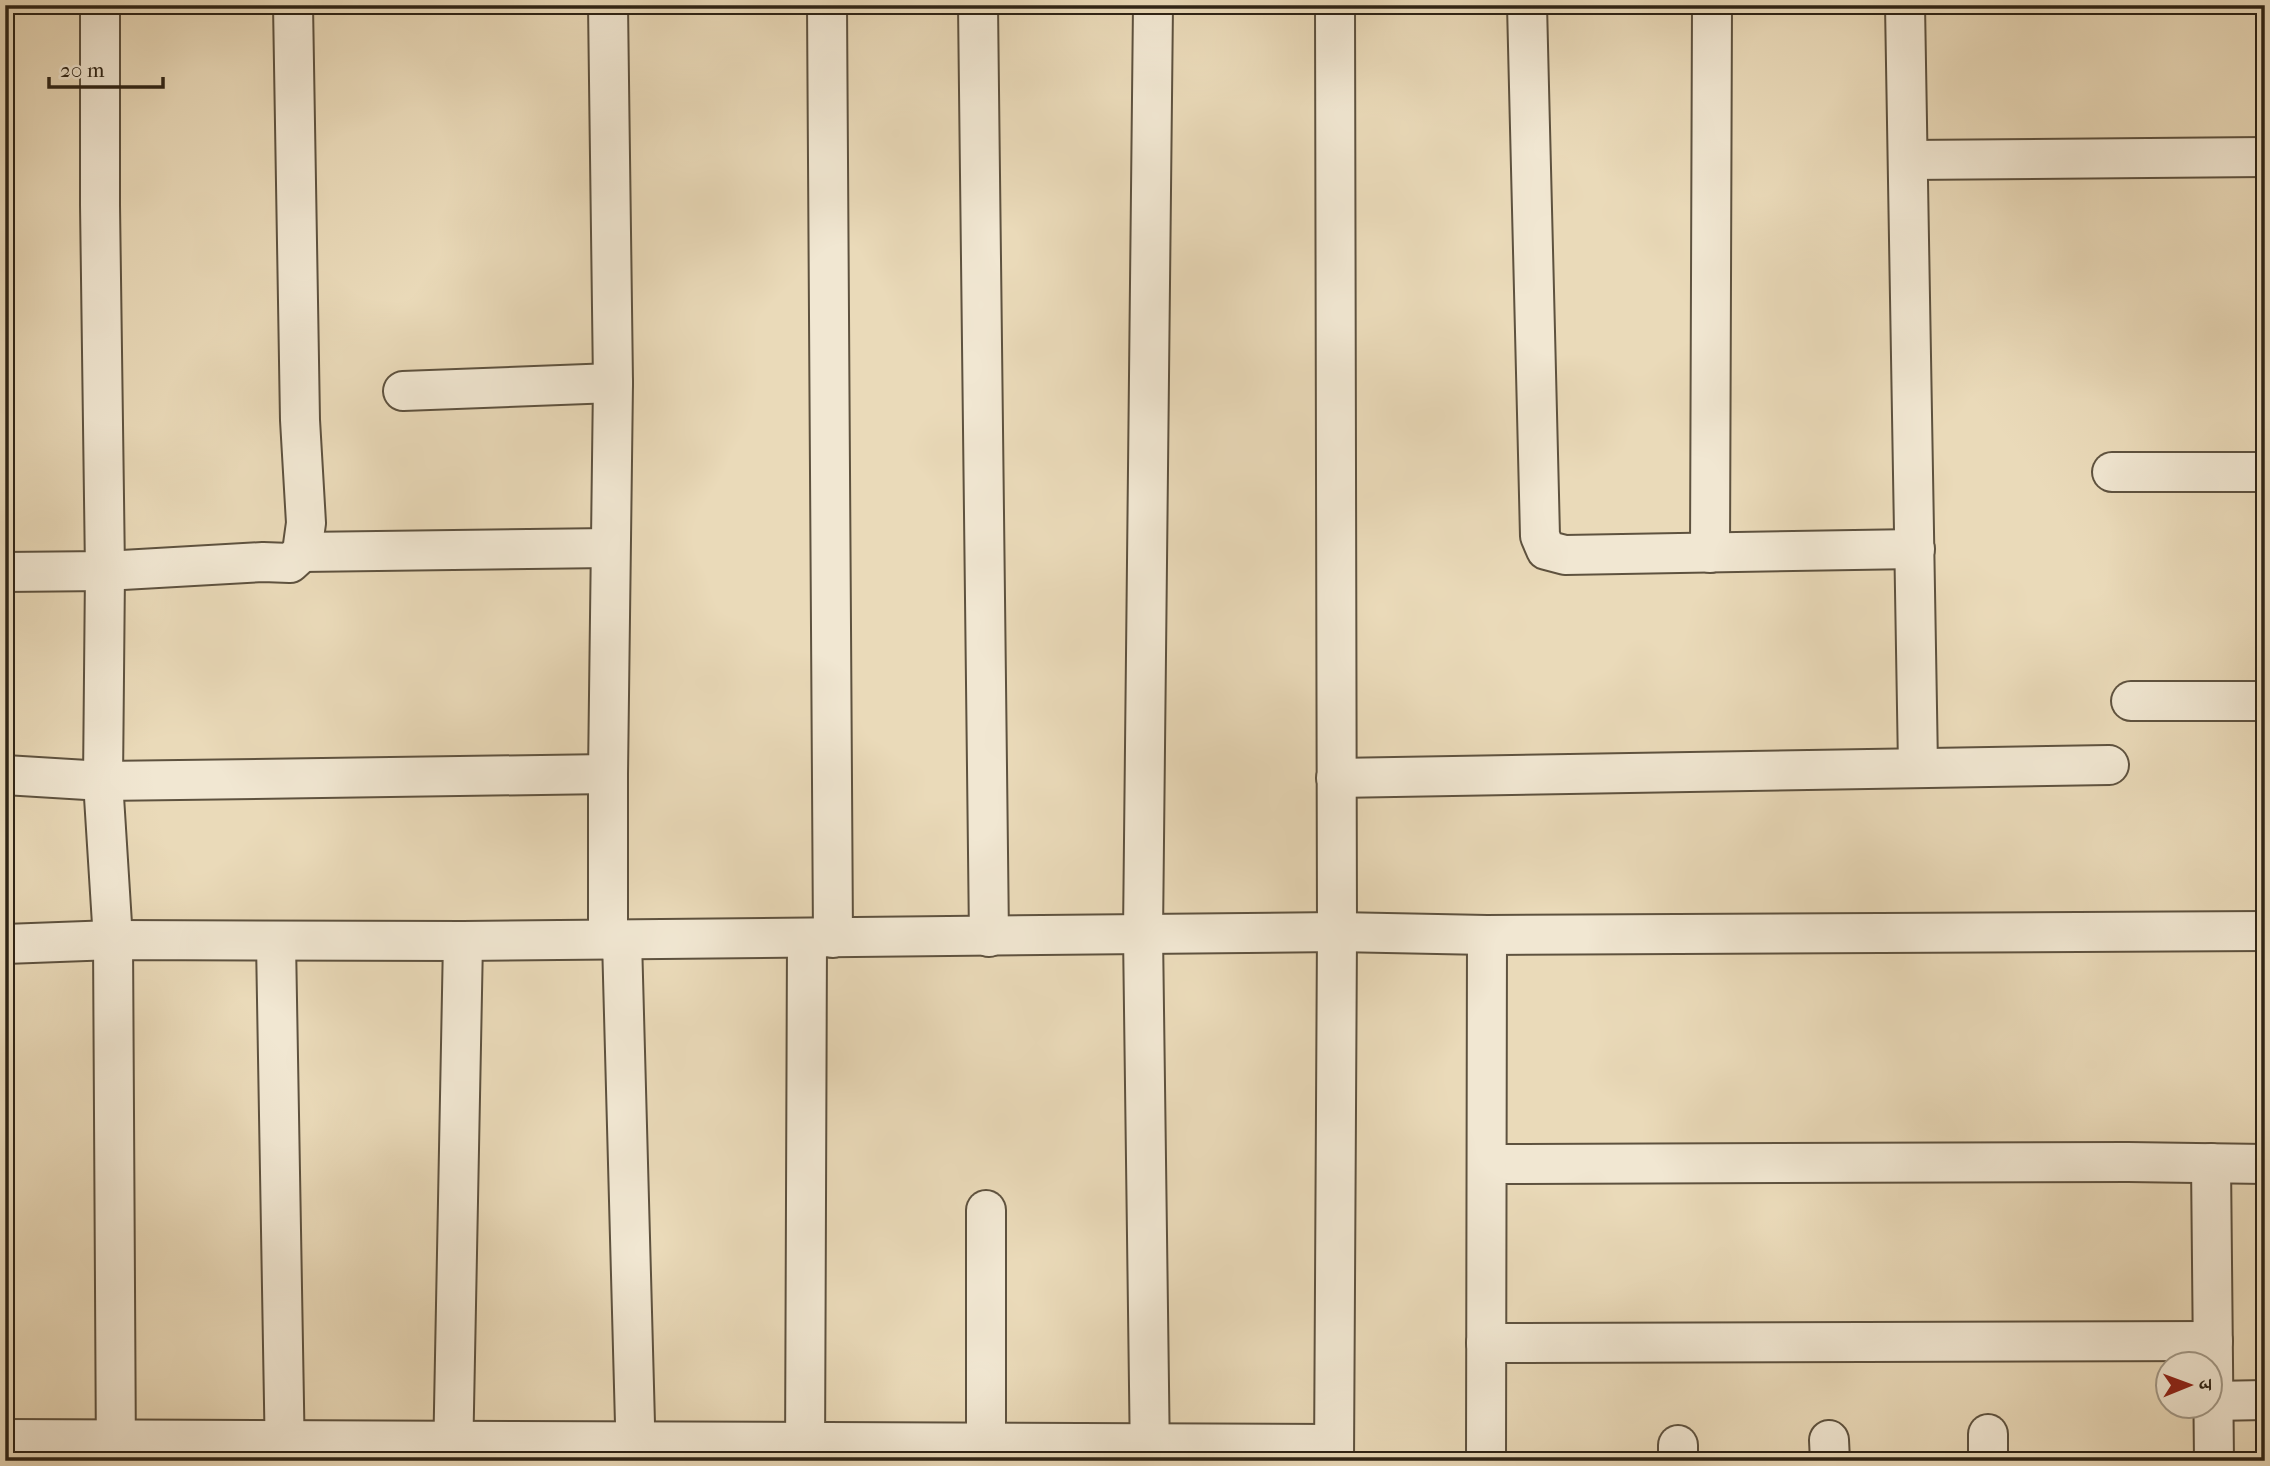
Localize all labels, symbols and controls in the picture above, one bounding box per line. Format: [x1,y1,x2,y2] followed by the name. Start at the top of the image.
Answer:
[49,46,163,90] scale bar
[60,58,105,82] text: 20 m
[2154,1350,2224,1420] north arrow
[2194,1378,2216,1391] text: उ

